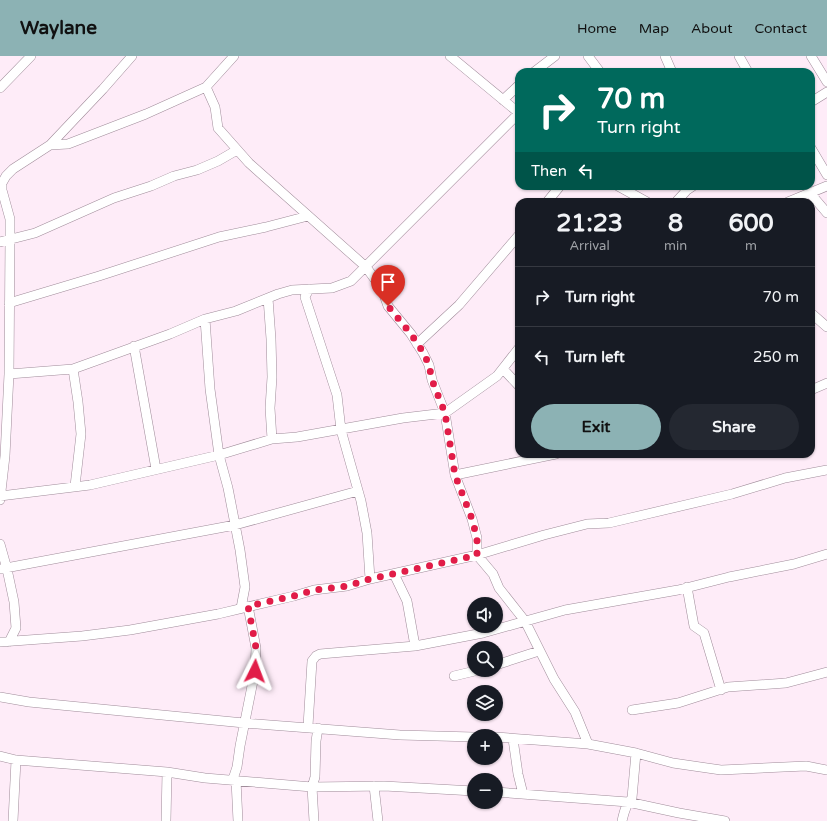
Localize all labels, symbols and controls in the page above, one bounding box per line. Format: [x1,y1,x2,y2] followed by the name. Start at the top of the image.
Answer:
[20,17,97,39] text: Waylane
[577,20,617,37] text: Home
[639,20,669,37] text: Map
[691,20,733,37] text: About
[755,20,807,37] text: Contact
[597,82,665,116] text: 70 m
[531,84,583,136] icon: right
[597,116,681,138] text: Turn right
[575,160,597,182] icon: left
[531,162,567,180] text: Then
[556,209,623,238] text: 21:23
[668,209,683,238] text: 8
[728,209,774,238] text: 600
[569,238,610,254] text: Arrival
[664,238,687,254] text: min
[745,238,757,254] text: m
[371,265,405,306] pin
[377,271,399,293] icon: arrive
[531,286,553,308] icon: right
[565,288,635,306] text: Turn right
[762,288,799,306] text: 70 m
[531,346,553,368] icon: left
[565,348,625,366] text: Turn left
[753,348,799,366] text: 250 m
[531,404,661,450] button: Exit
[669,404,799,450] button: Share
[467,597,503,809] map controls
[467,597,503,633] button: sound
[467,641,503,677] button: search
[234,650,276,692] position arrow
[467,685,503,721] button: layers
[467,729,503,765] button: +
[467,773,503,809] button: −

